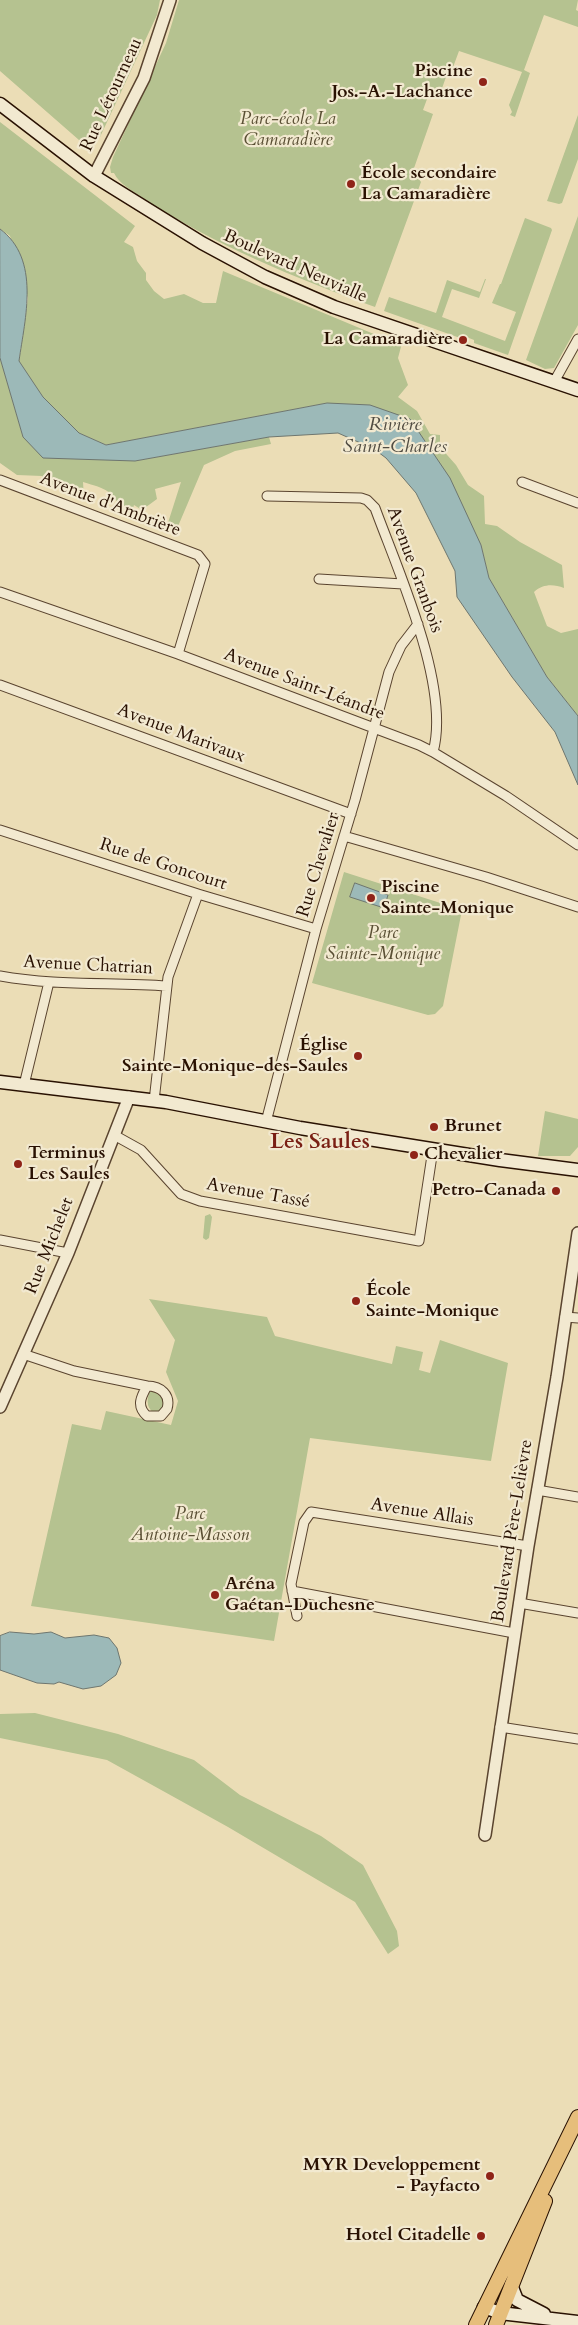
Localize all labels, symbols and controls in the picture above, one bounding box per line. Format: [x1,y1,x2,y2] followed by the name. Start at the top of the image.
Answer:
[76,35,148,155] street label: Rue Létourneau
[331,61,473,104] place label: Piscine Jos.-A.-Lachance
[477,76,489,88] marker: Piscine Jos.-A.-Lachance
[240,109,336,152] park label: Parc-école La Camaradière
[361,163,497,205] place label: École secondaire La Camaradière
[345,178,357,190] marker: École secondaire La Camaradière
[220,226,370,308] street label: Boulevard Neuvialle
[323,329,453,351] place label: La Camaradière
[457,334,469,346] marker: La Camaradière
[343,415,447,459] water label: Rivière Saint-Charles
[37,468,183,542] street label: Avenue d'Ambrière
[381,504,447,636] street label: Avenue Granbois
[221,644,387,726] street label: Avenue Saint-Léandre
[114,700,248,768] street label: Avenue Marivaux
[293,810,345,920] street label: Rue Chevalier
[97,834,229,896] street label: Rue de Goncourt
[381,877,514,920] place label: Piscine Sainte-Monique
[365,892,377,904] marker: Piscine Sainte-Monique
[326,923,440,966] park label: Parc Sainte-Monique
[23,952,153,980] street label: Avenue Chatrian
[122,1035,348,1078] place label: Église Sainte-Monique-des-Saules
[352,1050,364,1062] marker: Église Sainte-Monique-des-Saules
[444,1116,502,1138] place label: Brunet
[428,1121,440,1133] marker: Brunet
[270,1130,370,1156] district label: Les Saules
[28,1143,110,1186] place label: Terminus Les Saules
[424,1144,503,1166] place label: Chevalier
[408,1149,420,1161] marker: Chevalier
[12,1158,24,1170] marker: Terminus Les Saules
[205,1174,311,1214] street label: Avenue Tassé
[432,1180,546,1202] place label: Petro-Canada
[550,1185,562,1197] marker: Petro-Canada
[21,1195,79,1297] street label: Rue Michelet
[366,1280,499,1322] place label: École Sainte-Monique
[350,1295,362,1307] marker: École Sainte-Monique
[488,1438,538,1624] street label: Boulevard Père-Lelièvre
[369,1494,475,1532] street label: Avenue Allais
[131,1504,249,1546] park label: Parc Antoine-Masson
[225,1574,375,1616] place label: Aréna Gaétan-Duchesne
[209,1589,221,1601] marker: Aréna Gaétan-Duchesne
[303,2155,480,2198] place label: MYR Developpement - Payfacto
[484,2170,496,2182] marker: MYR Developpement - Payfacto
[346,2225,471,2247] place label: Hotel Citadelle
[475,2230,487,2242] marker: Hotel Citadelle

